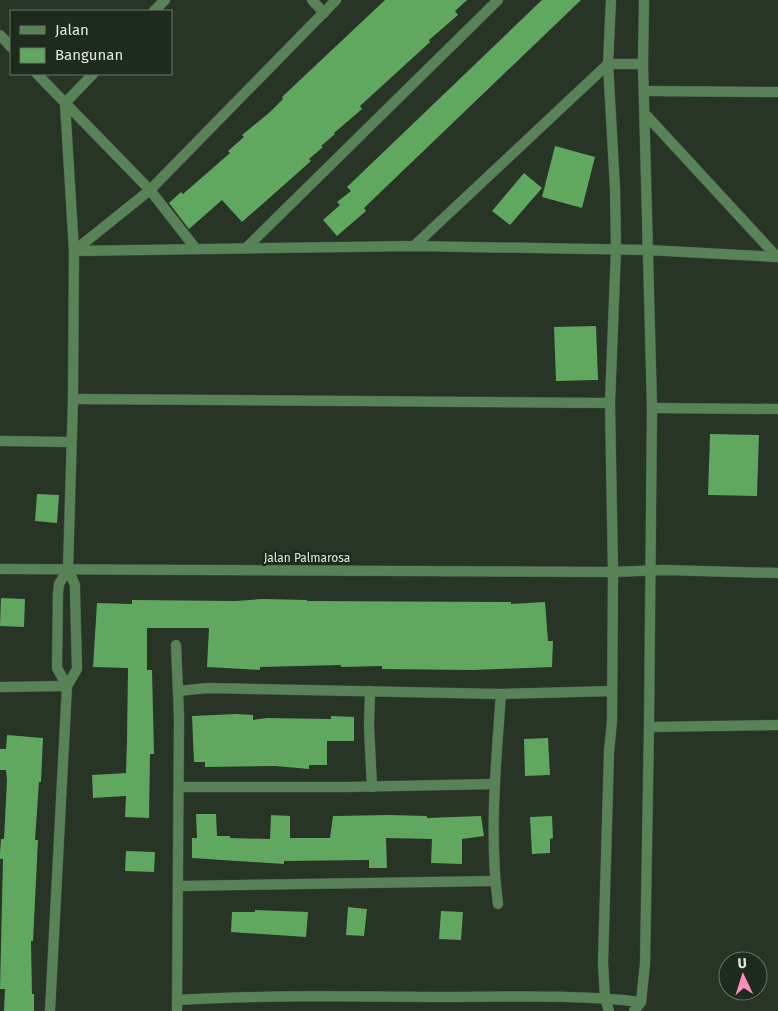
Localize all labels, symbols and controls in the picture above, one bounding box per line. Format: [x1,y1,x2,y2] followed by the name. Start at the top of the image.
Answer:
[10,10,172,75] legend
[55,21,89,39] text: Jalan
[55,46,123,64] text: Bangunan
[264,551,350,565] street label: Jalan Palmarosa
[718,951,768,1001] north arrow
[737,955,747,972] text: U

